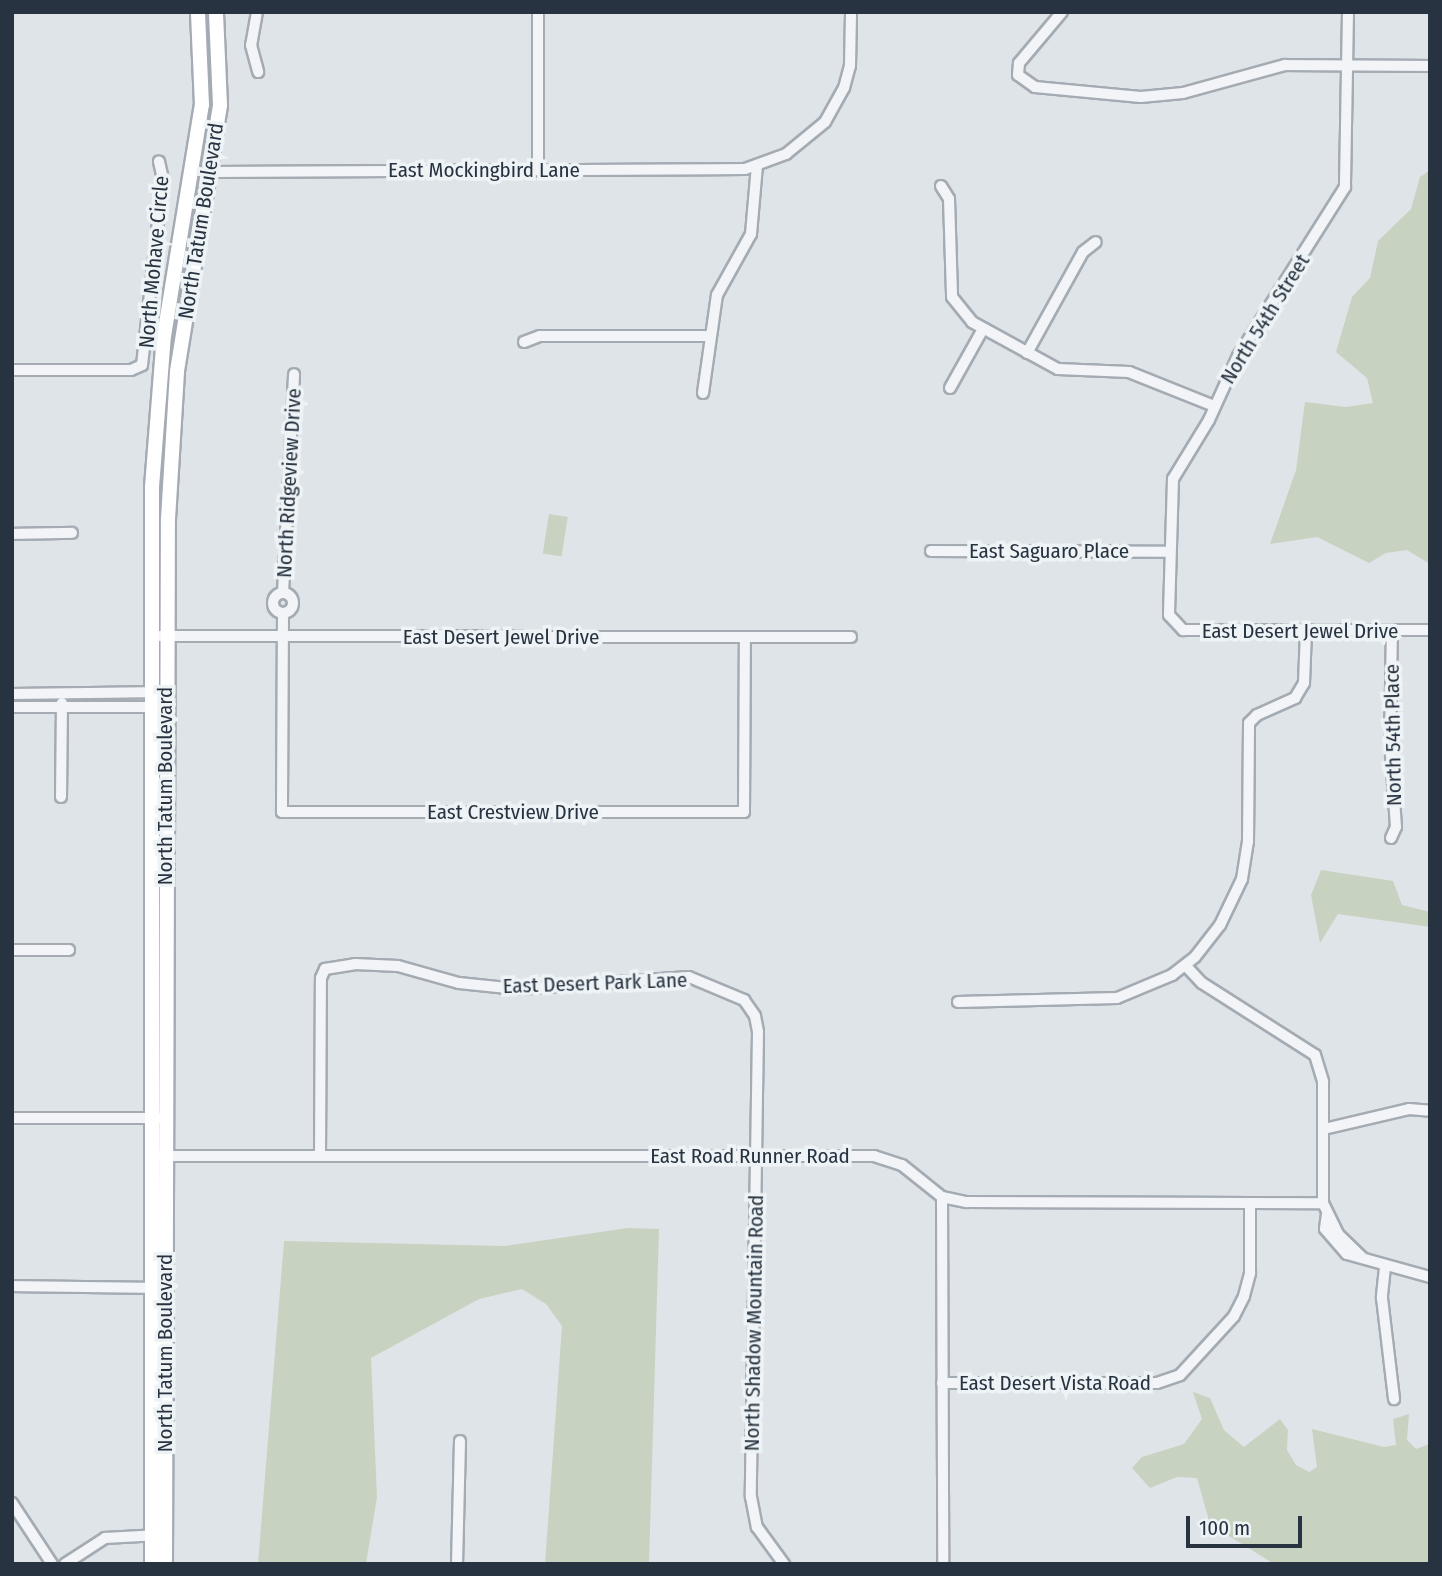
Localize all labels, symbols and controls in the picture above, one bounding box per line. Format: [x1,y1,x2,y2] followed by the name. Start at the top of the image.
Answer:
[173,121,229,321] street label: North Tatum Boulevard
[388,157,580,183] street label: East Mockingbird Lane
[134,175,174,349] street label: North Mohave Circle
[1215,249,1315,389] street label: North 54th Street
[271,387,307,579] street label: North Ridgeview Drive
[969,538,1129,564] street label: East Saguaro Place
[1202,618,1398,644] street label: East Desert Jewel Drive
[403,624,599,650] street label: East Desert Jewel Drive
[1379,664,1407,806] street label: North 54th Place
[152,687,178,885] street label: North Tatum Boulevard
[427,799,599,825] street label: East Crestview Drive
[502,967,688,999] street label: East Desert Park Lane
[650,1143,850,1169] street label: East Road Runner Road
[739,1194,769,1452] street label: North Shadow Mountain Road
[152,1254,178,1452] street label: North Tatum Boulevard
[959,1370,1151,1396] street label: East Desert Vista Road
[1190,1502,1306,1546] scale bar
[1199,1515,1250,1541] text: 100 m

